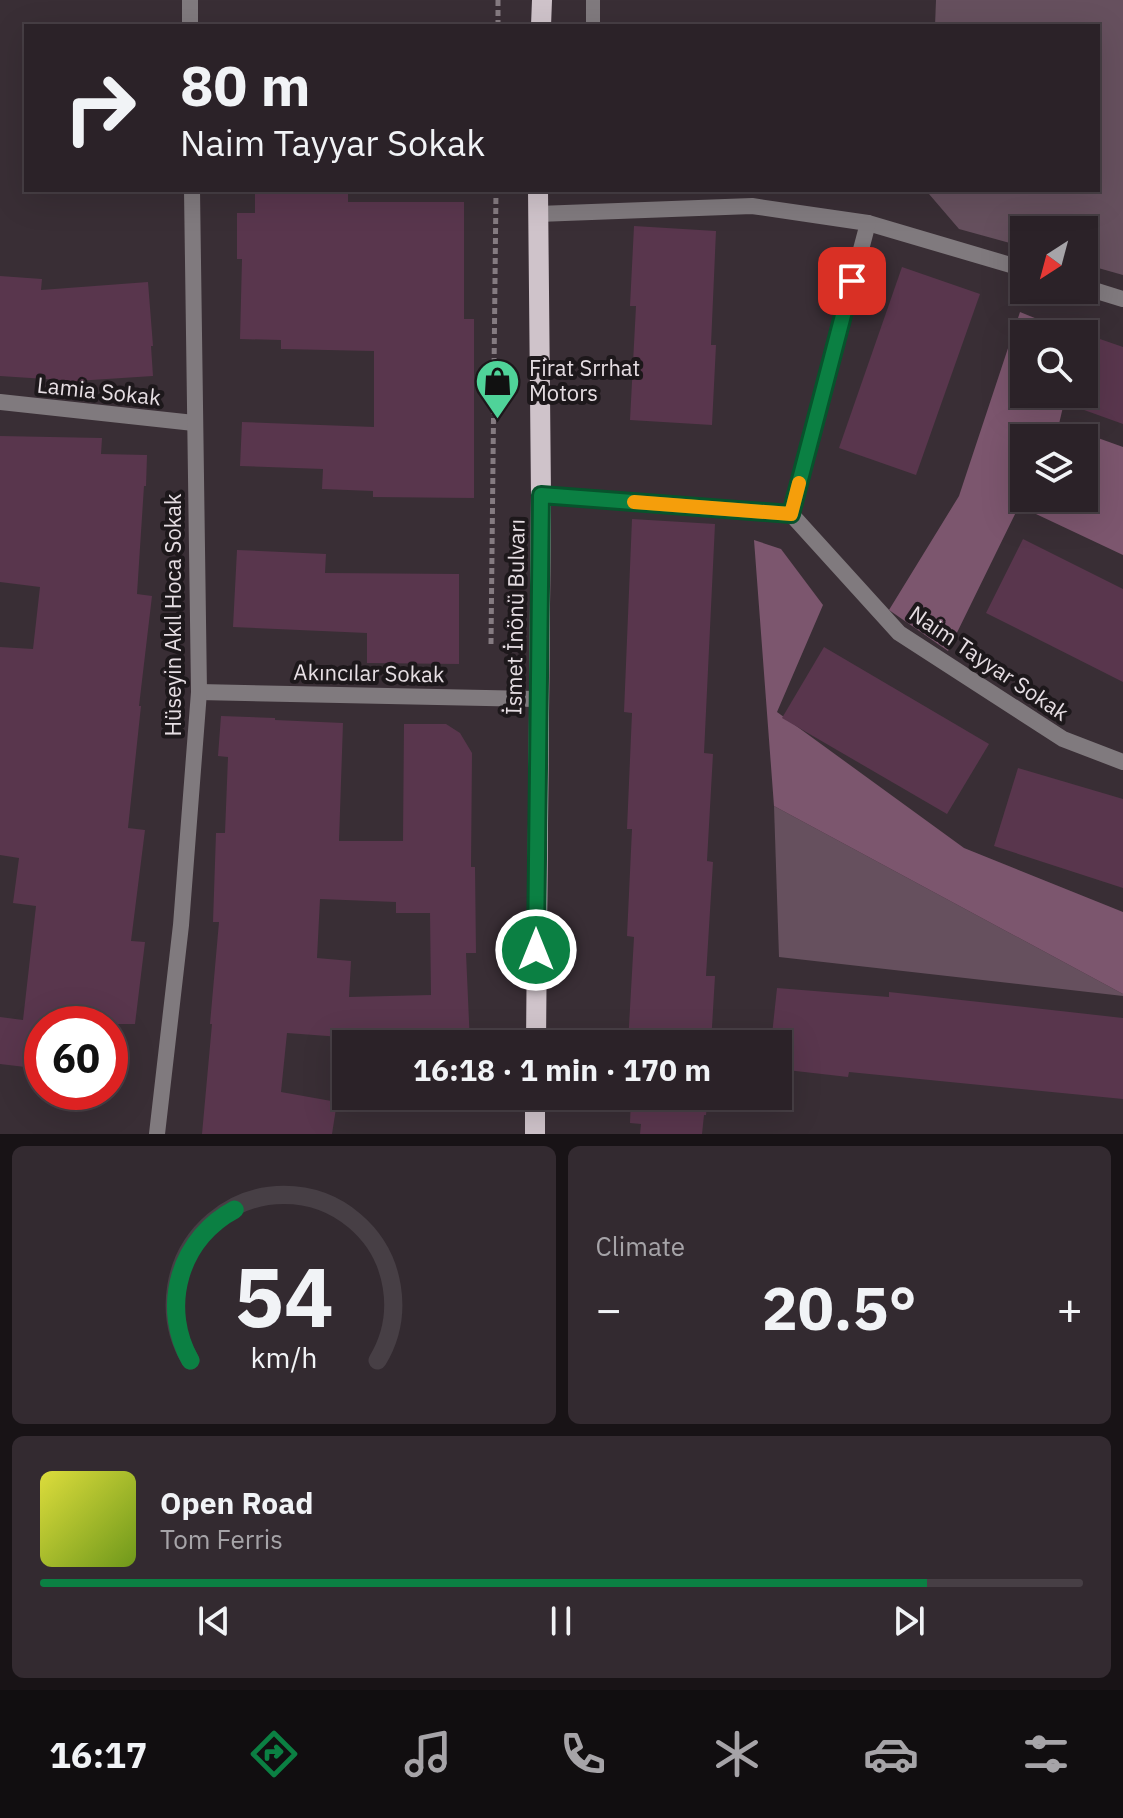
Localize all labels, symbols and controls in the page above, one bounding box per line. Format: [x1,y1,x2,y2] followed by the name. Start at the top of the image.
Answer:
[180,49,310,121] text: 80 m
[48,56,152,160] icon: right
[180,119,485,166] text: Naim Tayyar Sokak
[1010,216,1098,304] north arrow
[1010,216,1098,512] map controls
[818,247,886,315] pin
[830,259,874,303] icon: arrive
[1010,320,1098,408] button: search
[529,353,640,407] place label: Firat Srrhat Motors
[474,357,522,420] shop icon: Firat Srrhat Motors
[36,370,163,411] street label: Lamia Sokak
[1010,424,1098,512] button: layers
[158,493,187,737] street label: Hüseyin Akıl Hoca Sokak
[498,519,531,715] street label: İsmet İnönü Bulvarı
[904,598,1075,727] street label: Naim Tayyar Sokak
[293,657,445,688] street label: Akıncılar Sokak
[494,908,578,992] position arrow
[24,1006,128,1110] speed limit sign: 60
[413,1050,711,1089] text: 16:18 · 1 min · 170 m
[596,1229,685,1263] text: Climate
[234,1242,334,1350] text: 54
[762,1268,917,1347] text: 20.5°
[596,1280,622,1337] text: −
[1057,1280,1083,1337] text: +
[250,1339,317,1376] text: km/h
[160,1483,313,1522] text: Open Road
[160,1522,283,1556] text: Tom Ferris
[192,1599,236,1643] icon: previous
[539,1599,583,1643] icon: pause
[887,1599,931,1643] icon: next
[246,1726,302,1782] icon: directions
[400,1726,456,1782] icon: music
[555,1726,611,1782] icon: phone
[709,1726,765,1782] icon: climate
[863,1726,919,1782] icon: car
[1018,1726,1074,1782] icon: filters
[49,1731,147,1778] text: 16:17

